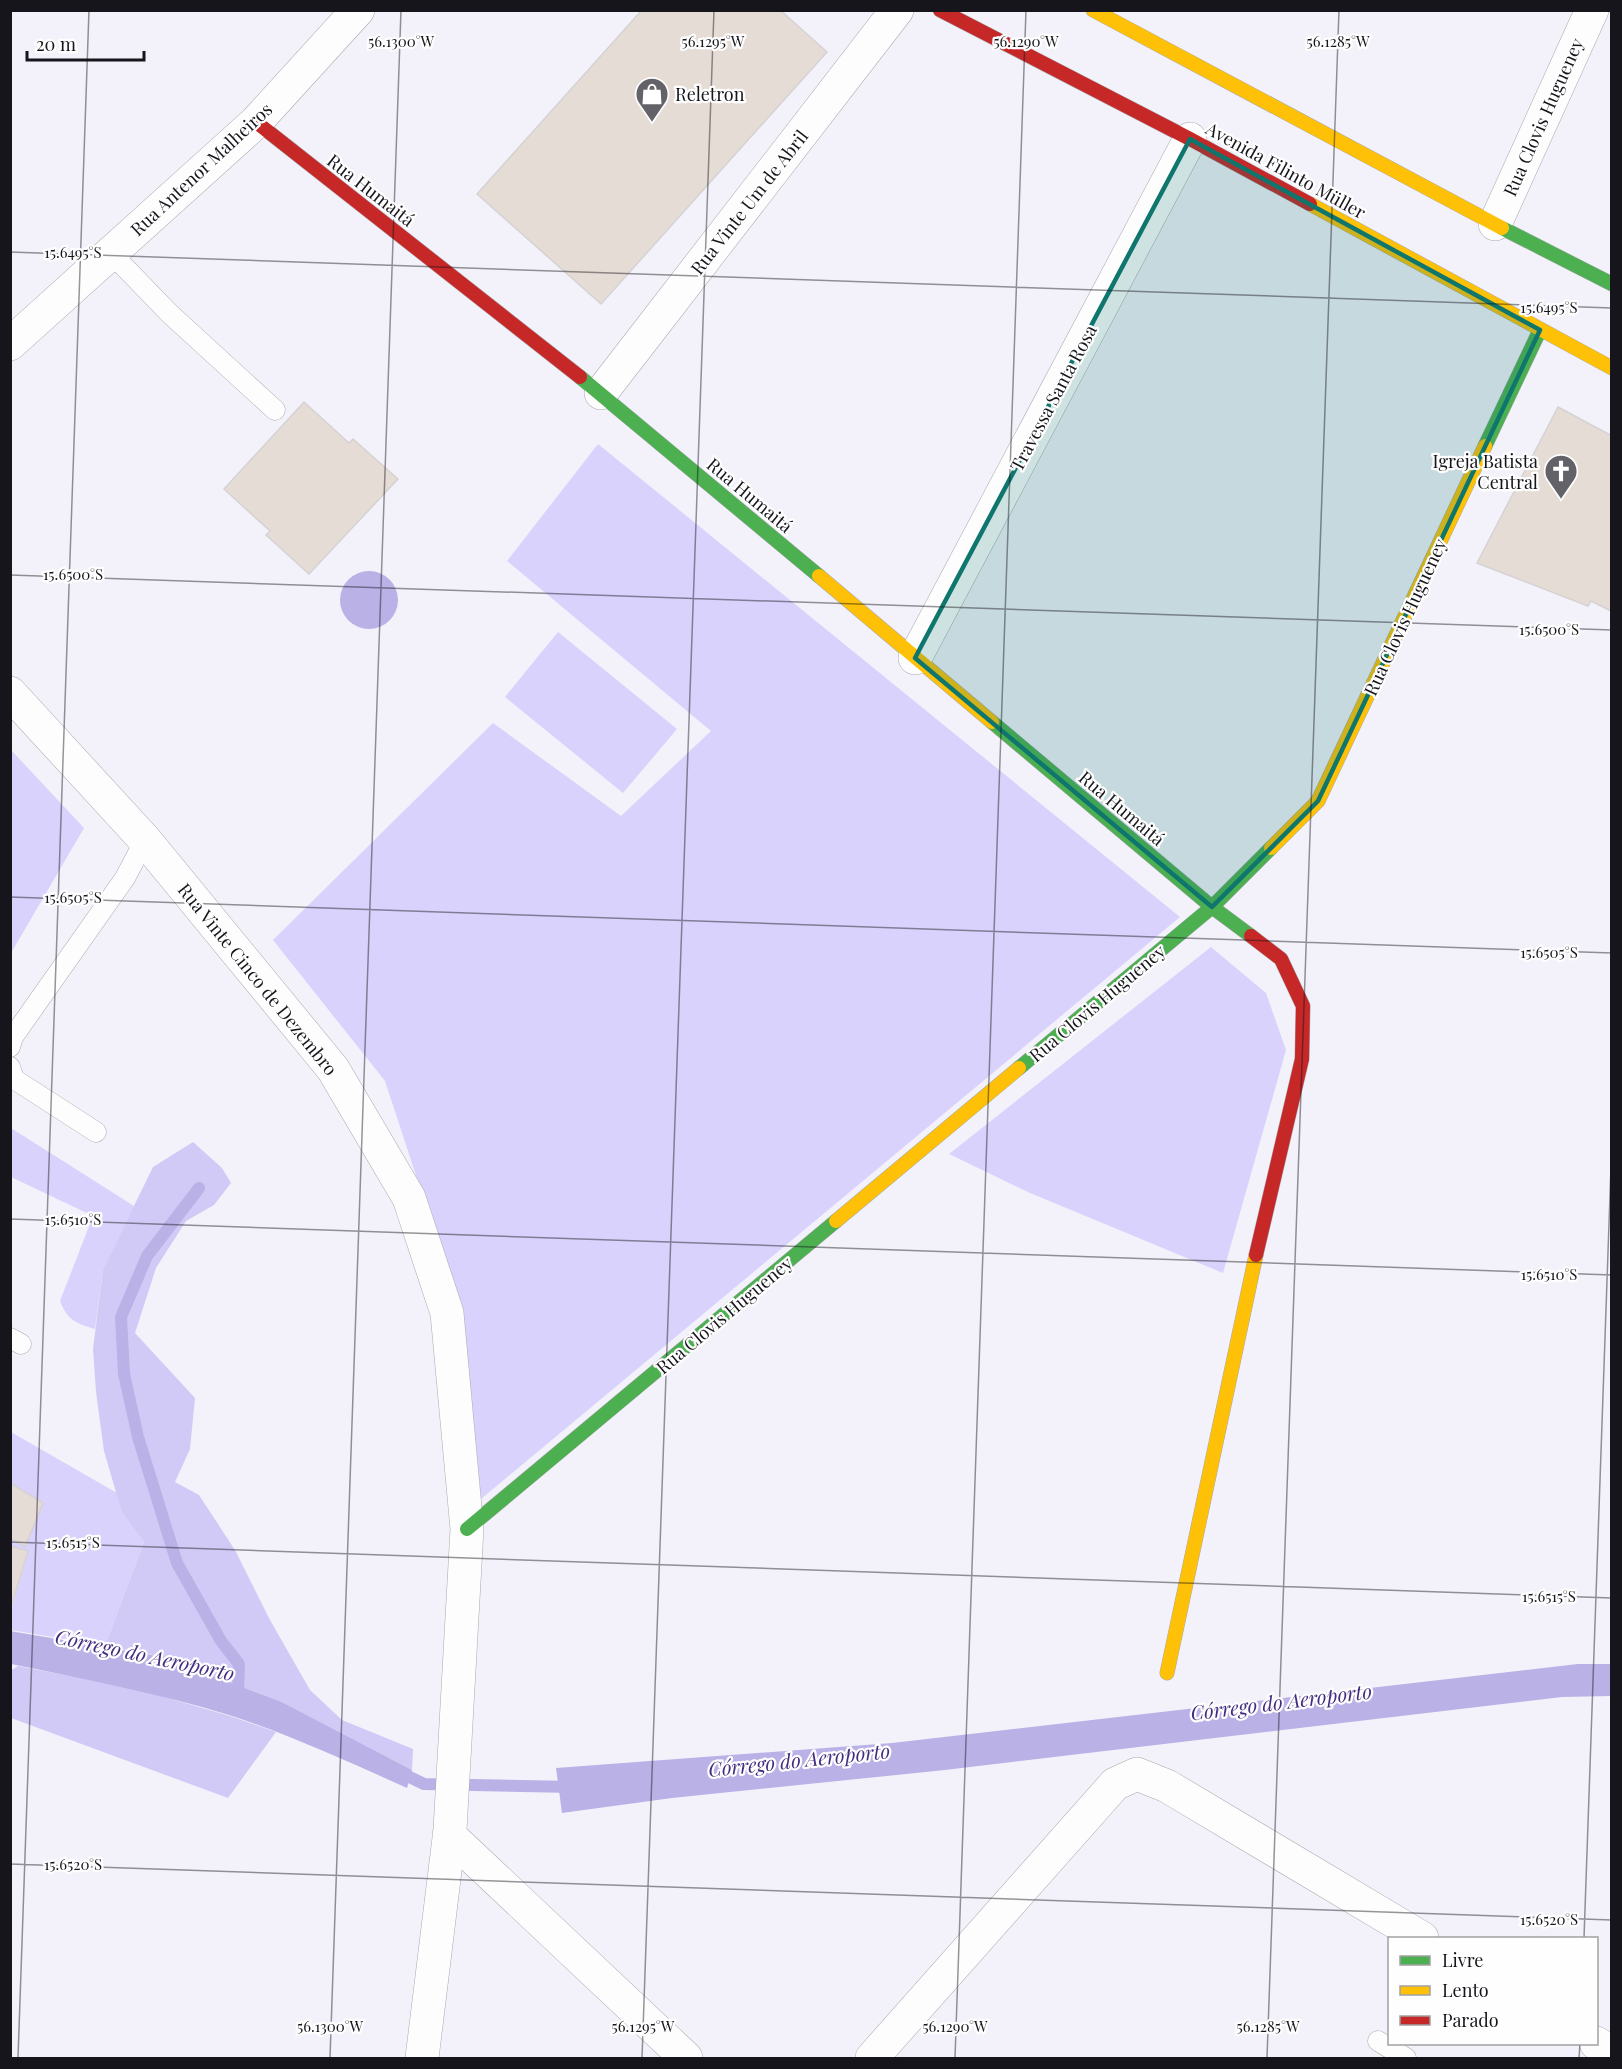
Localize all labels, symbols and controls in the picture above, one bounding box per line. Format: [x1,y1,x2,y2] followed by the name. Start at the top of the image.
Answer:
[27,24,144,62] scale bar
[368,31,434,51] text: 56.1300°W
[682,31,745,51] text: 56.1295°W
[993,31,1059,51] text: 56.1290°W
[1307,31,1370,51] text: 56.1285°W
[36,32,76,56] text: 20 m
[1497,34,1589,200] street label: Rua Clovis Hugueney
[634,76,670,123] shop icon: Reletron
[675,82,745,106] place label: Reletron
[125,97,277,241] street label: Rua Antenor Malheiros
[1201,116,1370,224] street label: Avenida Filinto Müller
[685,125,813,279] street label: Rua Vinte Um de Abril
[322,148,420,232] street label: Rua Humaitá
[44,242,102,262] text: 15.6495°S
[1520,297,1578,317] text: 15.6495°S
[1004,321,1102,475] street label: Travessa Santa Rosa
[1433,449,1538,494] place label: Igreja Batista Central
[702,452,798,538] street label: Rua Humaitá
[1543,453,1579,500] church icon: Igreja Batista Central
[1358,535,1452,699] street label: Rua Clovis Hugueney
[43,564,103,584] text: 15.6500°S
[1519,619,1579,639] text: 15.6500°S
[1074,765,1170,851] street label: Rua Humaitá
[173,878,343,1080] street label: Rua Vinte Cinco de Dezembro
[44,887,102,907] text: 15.6505°S
[1024,939,1170,1067] street label: Rua Clovis Hugueney
[1520,942,1578,962] text: 15.6505°S
[45,1209,101,1229] text: 15.6510°S
[651,1251,797,1379] street label: Rua Clovis Hugueney
[1521,1264,1577,1284] text: 15.6510°S
[46,1532,100,1552] text: 15.6515°S
[1522,1586,1576,1606] text: 15.6515°S
[53,1622,237,1686] water label: Córrego do Aeroporto
[1189,1676,1373,1726] water label: Córrego do Aeroporto
[707,1736,891,1782] water label: Córrego do Aeroporto
[44,1854,102,1874] text: 15.6520°S
[1520,1909,1578,1929] text: 15.6520°S
[1388,1937,1598,2045] legend
[1442,1948,1483,1972] text: Livre
[1442,1978,1489,2002] text: Lento
[1442,2008,1499,2032] text: Parado
[297,2016,363,2036] text: 56.1300°W
[612,2016,675,2036] text: 56.1295°W
[922,2016,988,2036] text: 56.1290°W
[1237,2016,1300,2036] text: 56.1285°W

